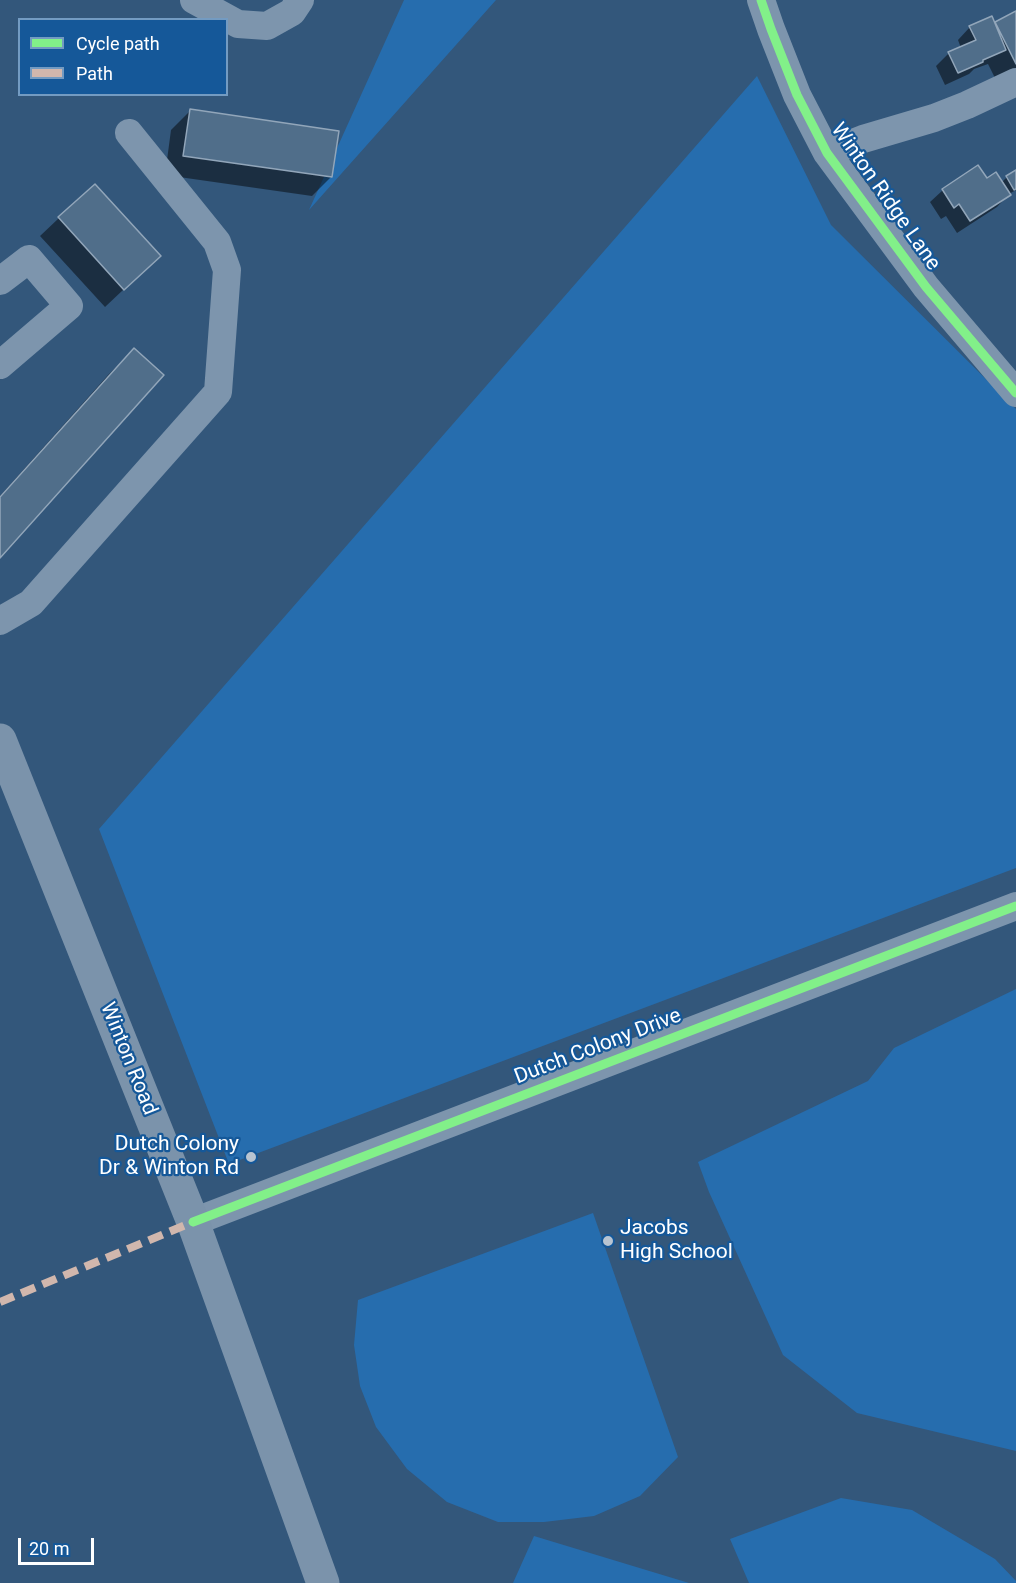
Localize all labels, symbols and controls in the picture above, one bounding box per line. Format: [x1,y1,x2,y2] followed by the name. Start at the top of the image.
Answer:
[18,18,228,96] legend
[76,33,160,54] text: Cycle path
[76,63,113,84] text: Path
[825,118,945,276] street label: Winton Ridge Lane
[94,999,162,1119] street label: Winton Road
[511,1004,685,1090] street label: Dutch Colony Drive
[99,1132,239,1182] place label: Dutch Colony Dr & Winton Rd
[244,1150,258,1164] marker: Dutch Colony Dr & Winton Rd
[620,1216,733,1266] place label: Jacobs High School
[601,1234,615,1248] marker: Jacobs High School
[21,1526,98,1564] scale bar
[29,1538,69,1559] text: 20 m

